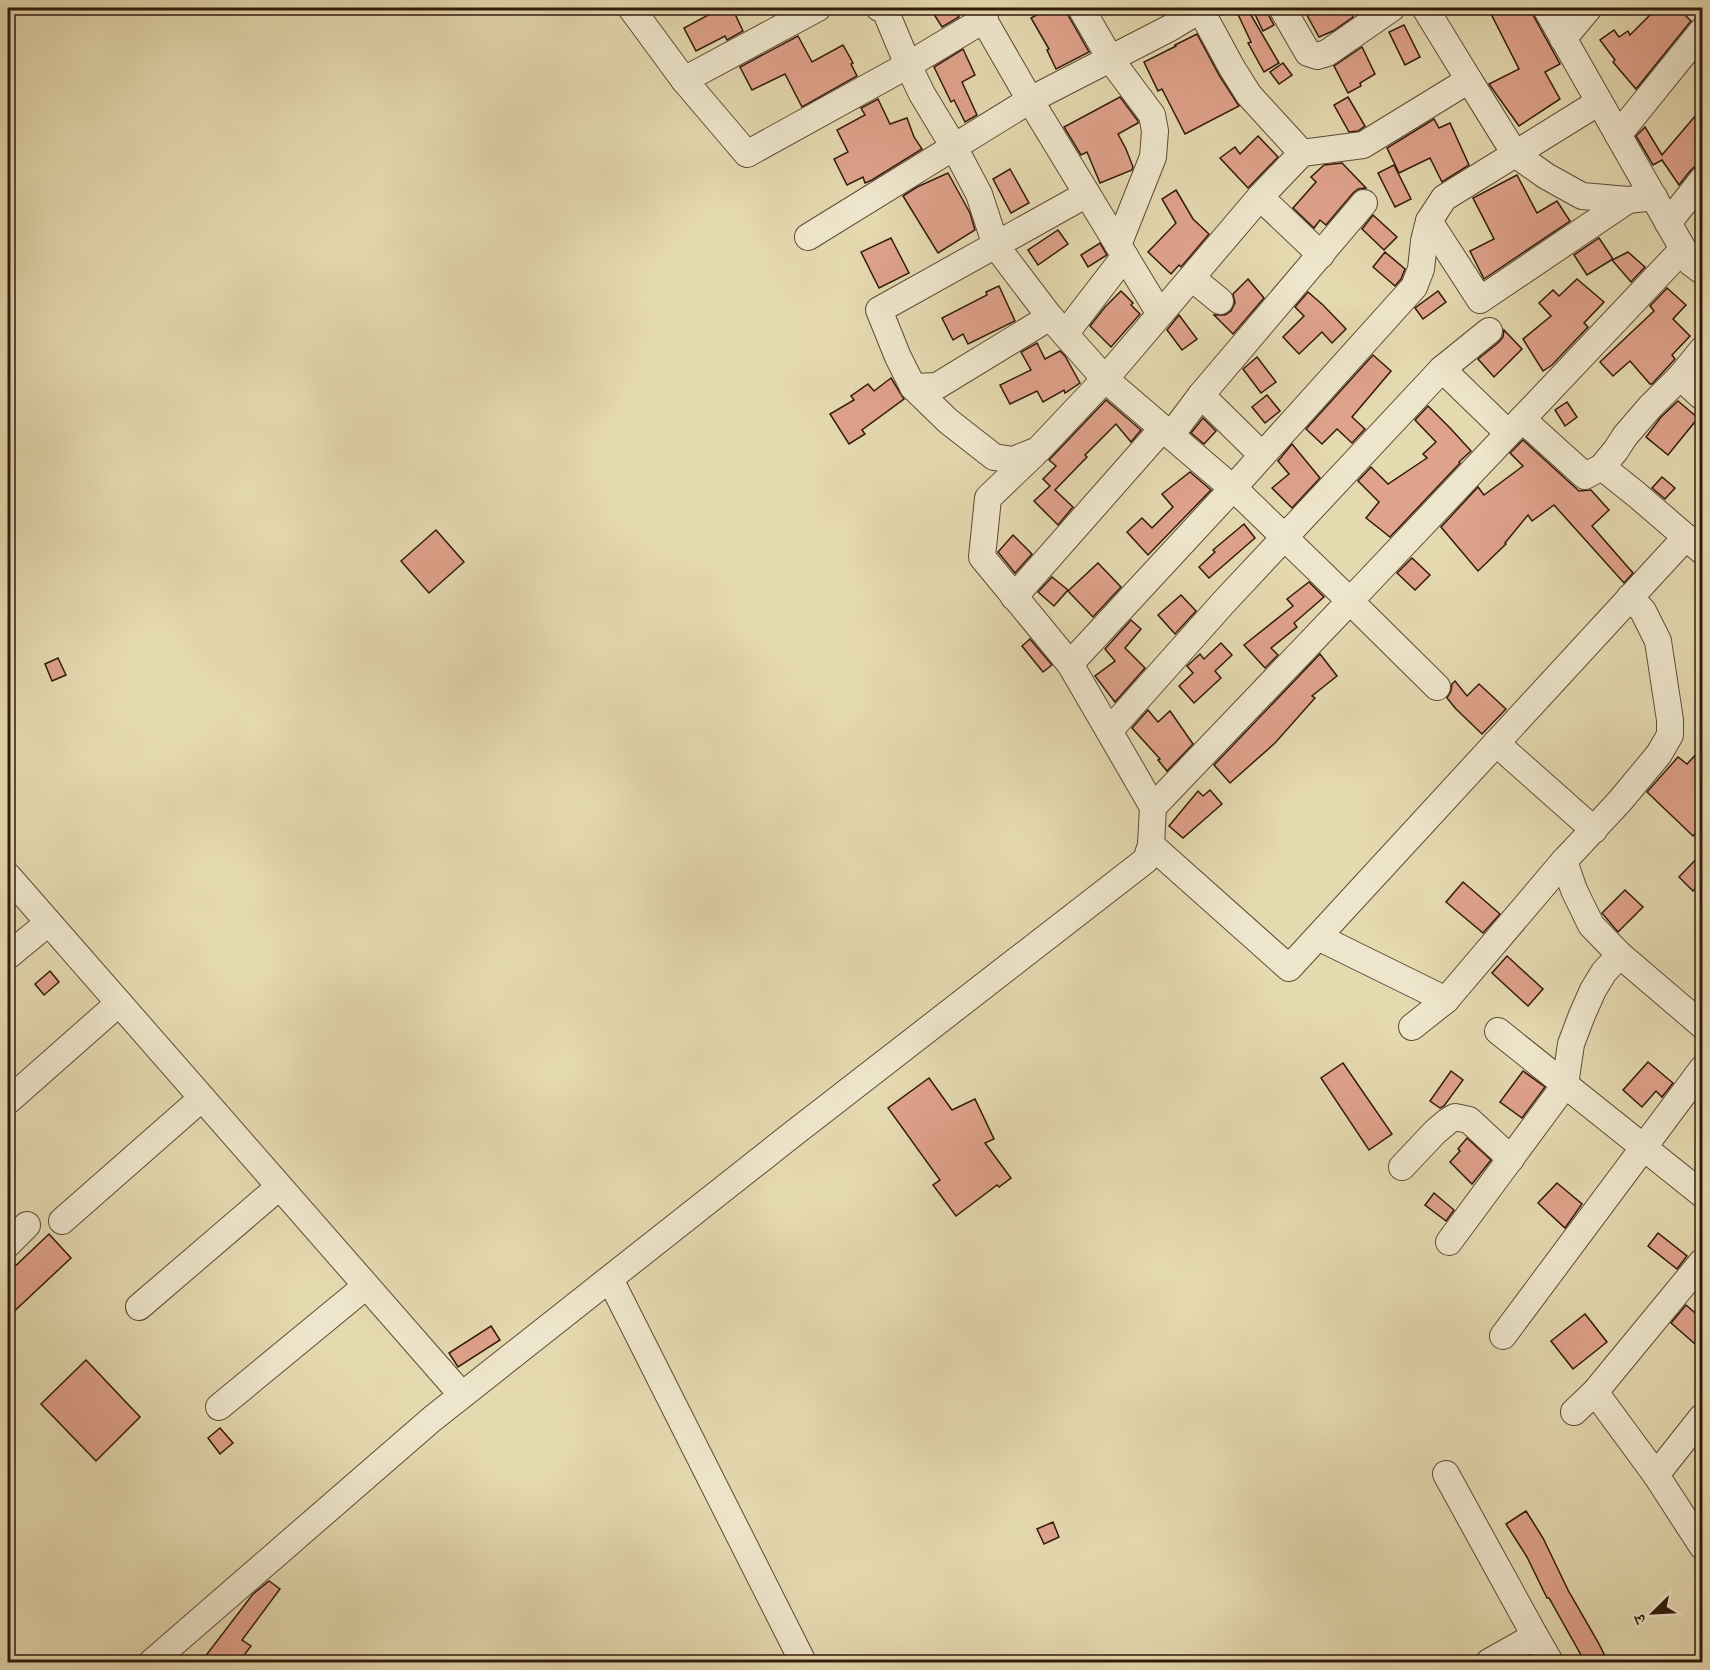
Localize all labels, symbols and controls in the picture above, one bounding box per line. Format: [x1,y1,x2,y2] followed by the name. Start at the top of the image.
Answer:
[1623,1583,1683,1643] north arrow
[1629,1609,1651,1627] text: उ

